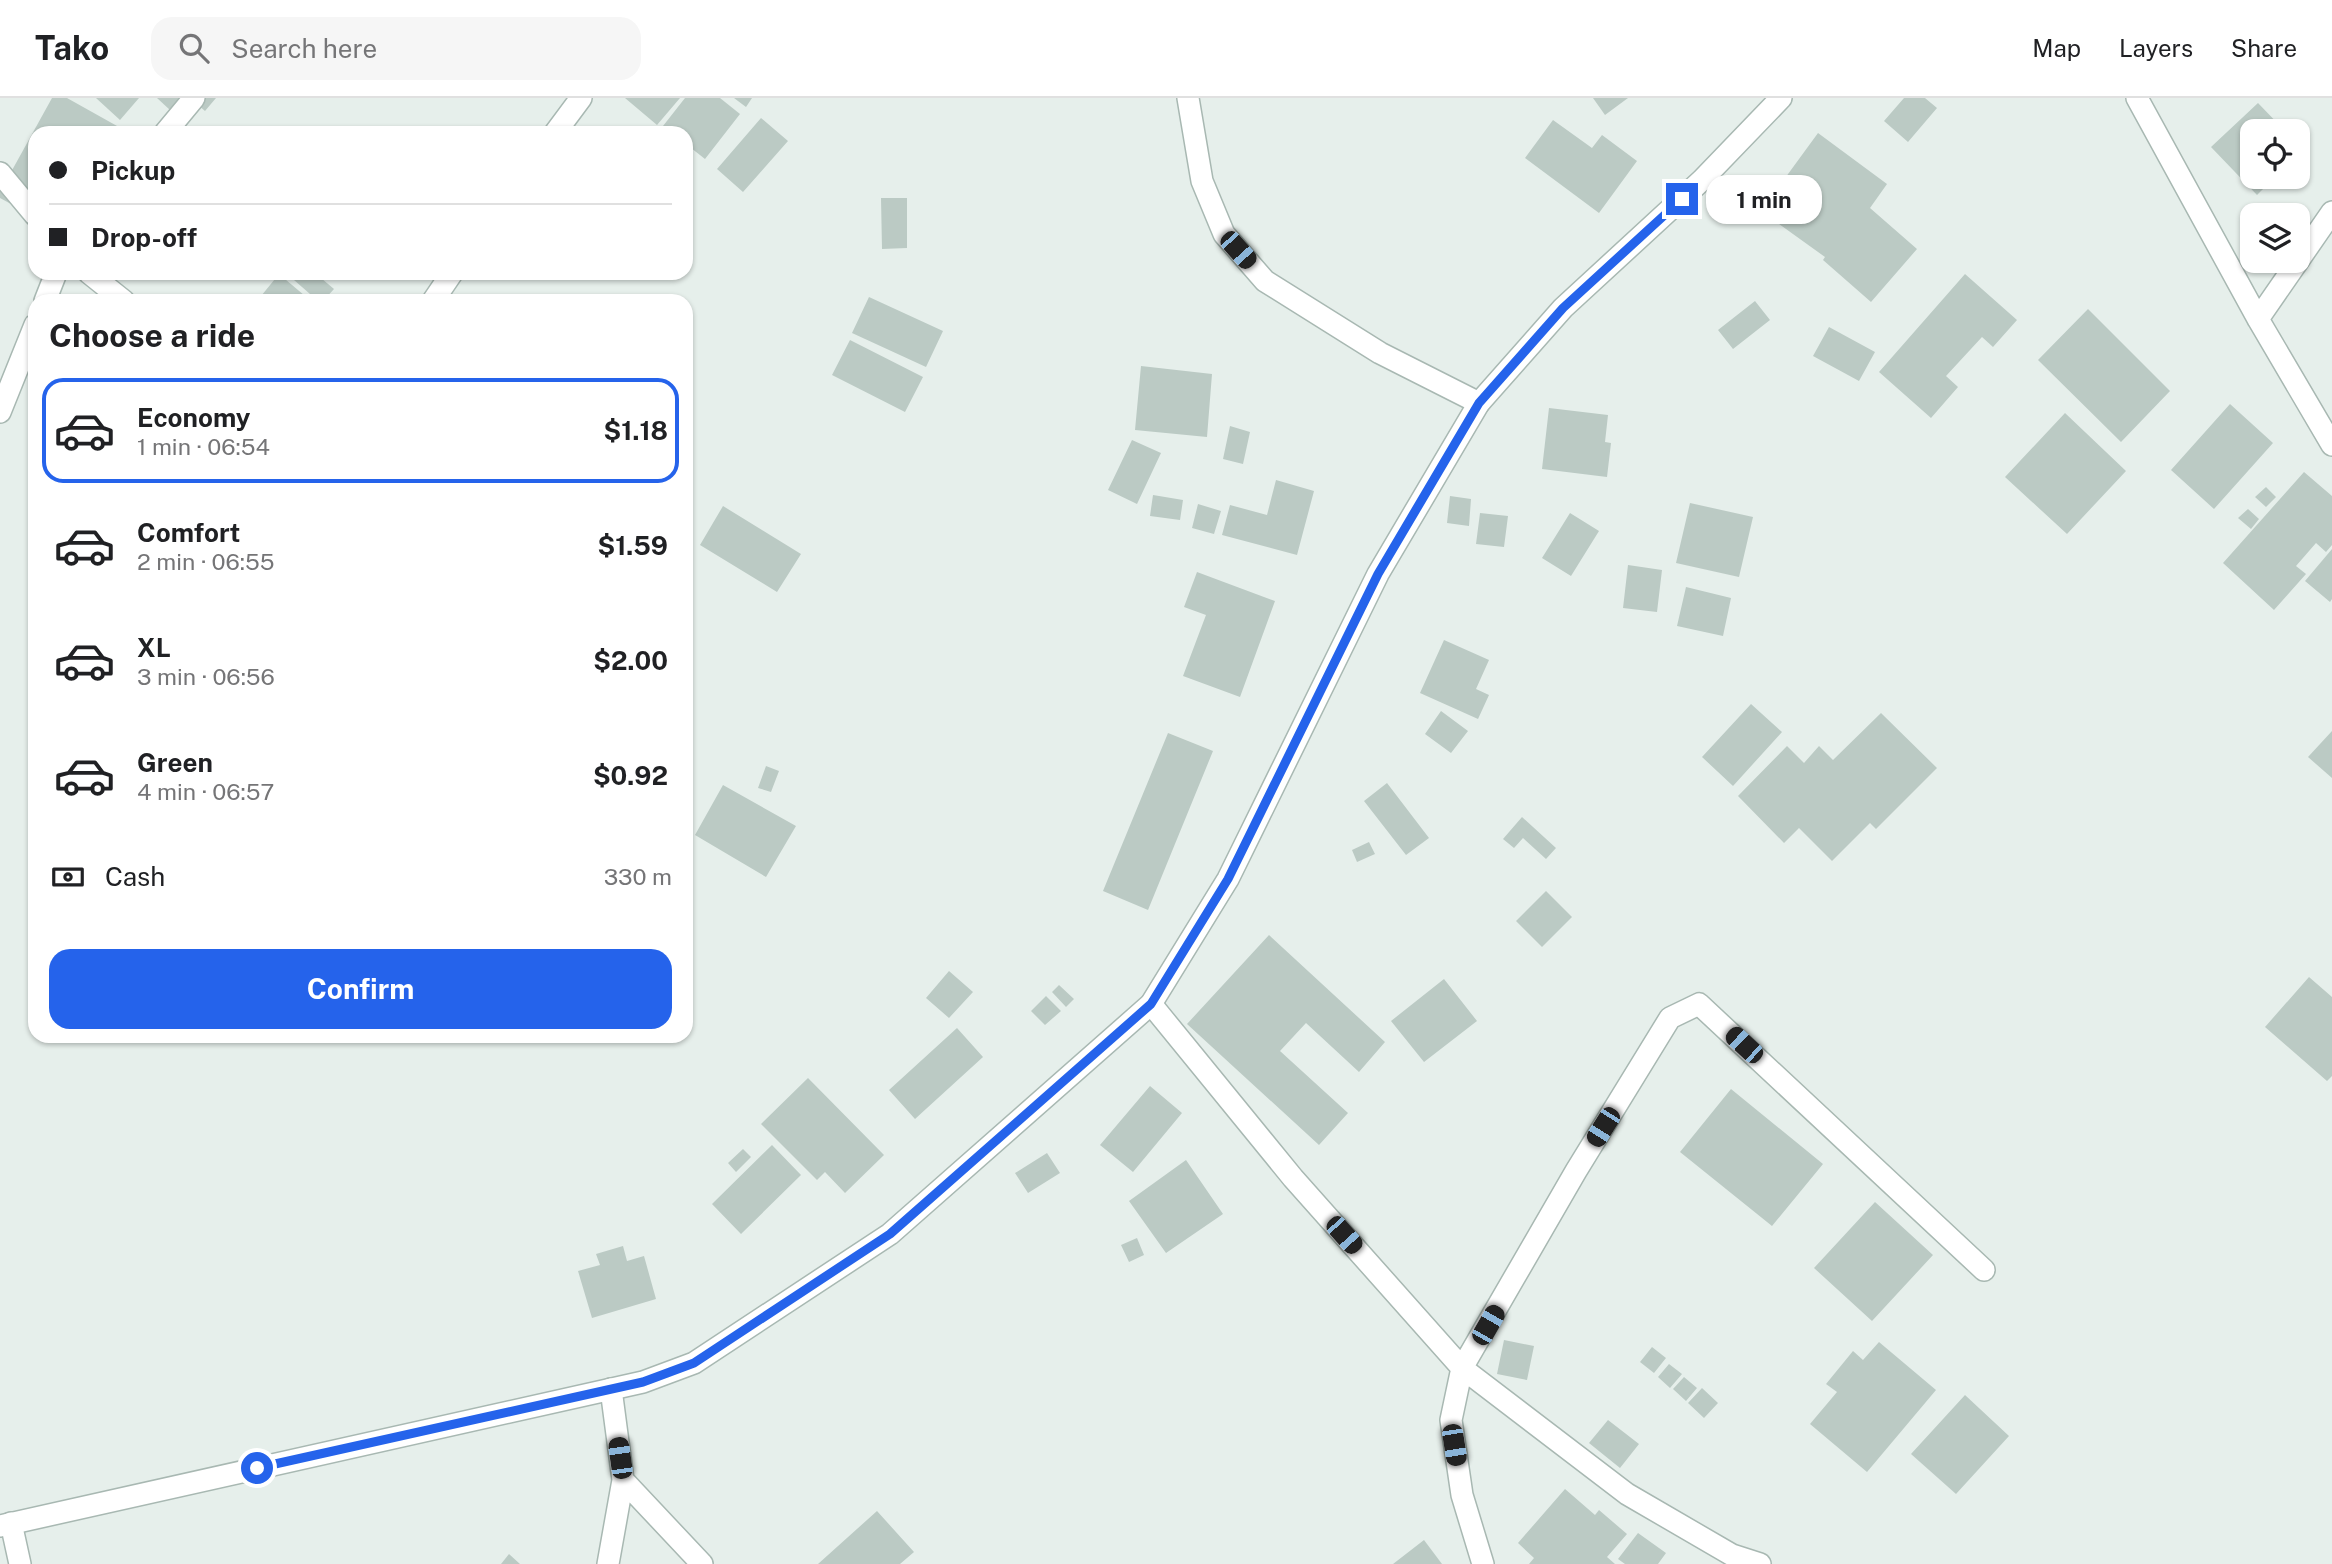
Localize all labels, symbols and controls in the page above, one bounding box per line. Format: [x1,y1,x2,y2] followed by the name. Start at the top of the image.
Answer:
[151,17,641,80] search box
[35,29,109,67] text: Tako
[175,29,213,67] icon: search
[231,33,377,64] text: Search here
[2032,34,2081,62] text: Map
[2119,34,2193,62] text: Layers
[2231,34,2297,62] text: Share
[2240,119,2310,273] map controls
[2240,119,2310,189] button: locate
[91,155,175,186] text: Pickup
[1706,174,1822,224] callout: 1 min
[1666,183,1698,215] route end
[1736,186,1792,213] text: 1 min
[2240,203,2310,273] button: layers
[91,222,197,253] text: Drop-off
[1217,227,1260,273] car
[49,317,255,354] text: Choose a ride
[53,399,116,462] icon: car
[137,402,250,433] text: Economy
[604,415,668,446] text: $1.18
[137,433,270,460] text: 1 min · 06:54
[53,514,116,577] icon: car
[137,517,240,548] text: Comfort
[597,530,668,561] text: $1.59
[137,548,275,575] text: 2 min · 06:55
[53,629,116,692] icon: car
[137,632,171,663] text: XL
[593,645,668,676] text: $2.00
[137,663,275,690] text: 3 min · 06:56
[53,744,116,807] icon: car
[137,747,213,778] text: Green
[593,760,668,791] text: $0.92
[137,778,274,805] text: 4 min · 06:57
[49,858,87,896] icon: cash
[105,861,165,892] text: Cash
[604,863,672,890] text: 330 m
[49,949,672,1029] button: Confirm
[1722,1023,1767,1067] car
[1583,1104,1624,1150] car
[1323,1212,1366,1258] car
[1469,1302,1508,1348] car
[1441,1423,1468,1467] car
[607,1436,634,1480] car
[241,1452,273,1484] route start

